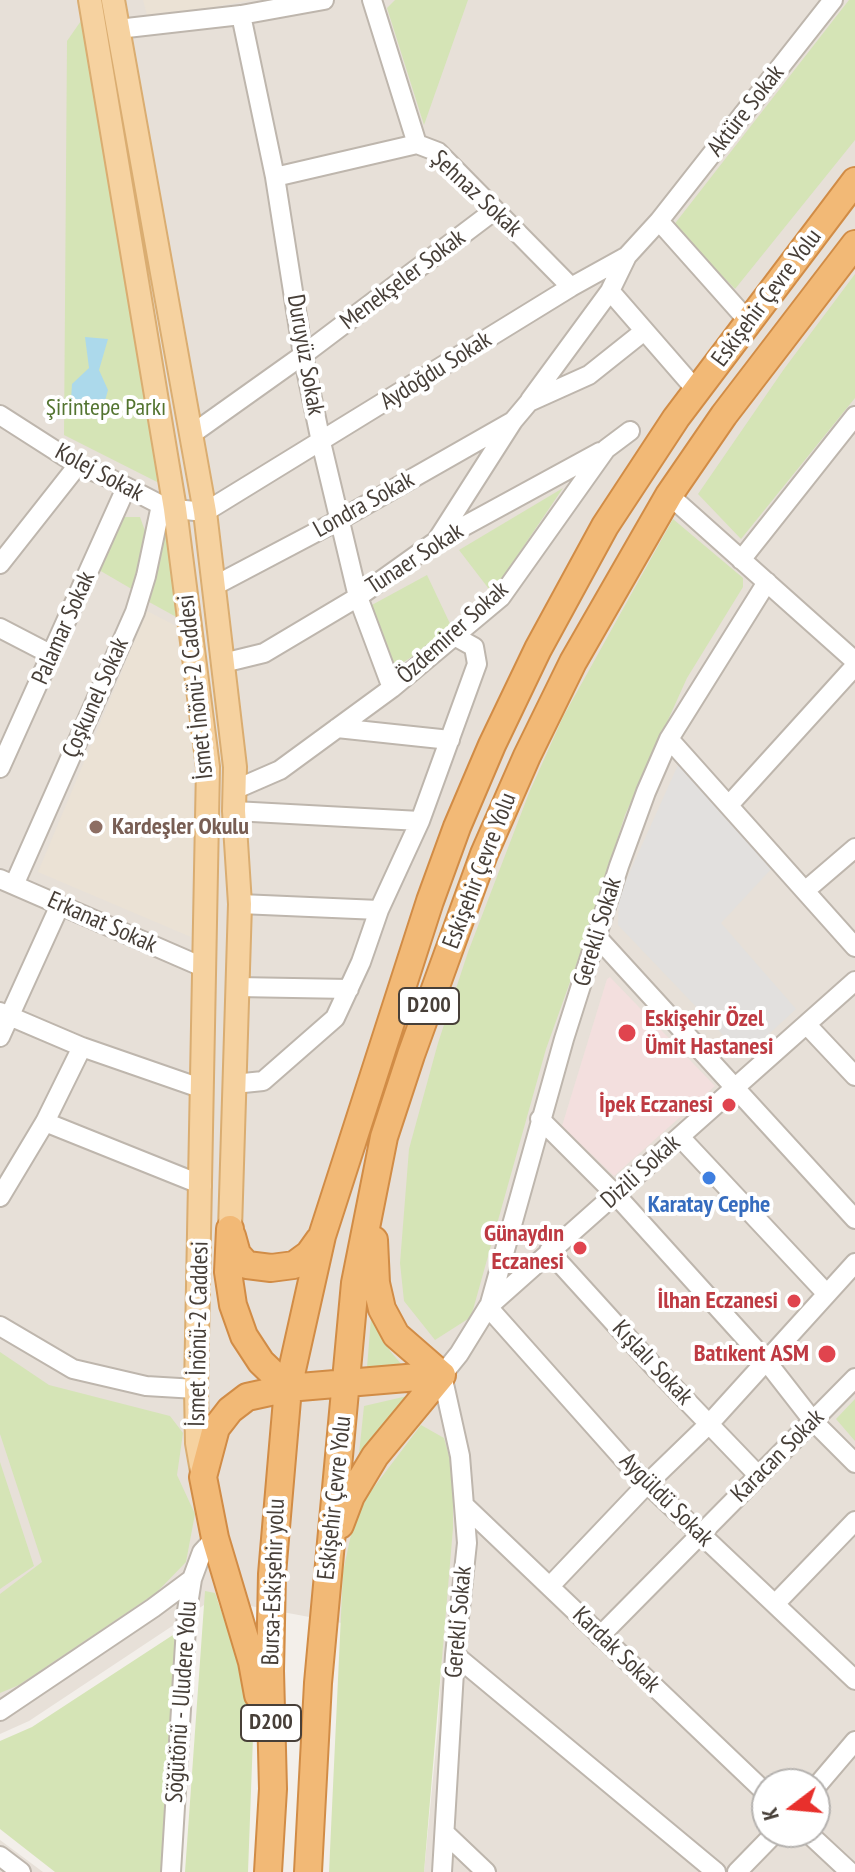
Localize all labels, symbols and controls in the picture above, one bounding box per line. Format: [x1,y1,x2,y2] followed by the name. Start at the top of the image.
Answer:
[701,60,791,162] street label: Aktüre Sokak
[425,145,527,243] street label: Şehnaz Sokak
[335,224,471,336] street label: Menekşeler Sokak
[706,224,828,372] street label: Eskişehir Çevre Yolu
[280,292,330,418] street label: Duruyüz Sokak
[375,326,497,416] street label: Aydoğdu Sokak
[46,394,166,422] park label: Şirintepe Parkı
[50,438,148,508] street label: Kolej Sokak
[309,466,419,544] street label: Londra Sokak
[361,517,469,601] street label: Tunaer Sokak
[26,567,102,689] street label: Palamar Sokak
[392,576,514,690] street label: Özdemirer Sokak
[172,593,220,781] street label: İsmet İnönü-2 Caddesi
[57,633,135,763] street label: Çoşkunel Sokak
[437,789,523,953] street label: Eskişehir Çevre Yolu
[112,813,249,841] place label: Kardeşler Okulu
[87,818,105,836] marker: Kardeşler Okulu
[568,874,628,990] street label: Gerekli Sokak
[43,886,161,960] street label: Erkanat Sokak
[399,988,459,1024] road number: D200
[645,1005,773,1061] place label: Eskişehir Özel Ümit Hastanesi
[616,1022,638,1044] marker: Eskişehir Özel Ümit Hastanesi
[599,1091,713,1119] place label: İpek Eczanesi
[720,1096,738,1114] marker: İpek Eczanesi
[596,1129,686,1215] street label: Dizili Sokak
[700,1169,718,1187] marker: Karatay Cephe
[648,1191,770,1219] place label: Karatay Cephe
[484,1220,564,1276] place label: Günaydın Eczanesi
[571,1239,589,1257] marker: Günaydın Eczanesi
[183,1241,215,1427] street label: İsmet İnönü-2 Caddesi
[658,1287,778,1315] place label: İlhan Eczanesi
[785,1292,803,1310] marker: İlhan Eczanesi
[606,1315,698,1411] street label: Kışlalı Sokak
[694,1340,809,1368] place label: Batıkent ASM
[816,1343,838,1365] marker: Batıkent ASM
[725,1403,831,1509] street label: Karacan Sokak
[312,1415,358,1581] street label: Eskişehir Çevre Yolu
[613,1447,719,1553] street label: Aygüldü Sokak
[257,1498,291,1666] street label: Bursa-Eskişehir yolu
[440,1565,478,1679] street label: Gerekli Sokak
[161,1600,203,1804] street label: Söğütönü - Uludere Yolu
[566,1601,666,1699] street label: Kardak Sokak
[241,1705,301,1741] road number: D200
[751,1768,831,1848] north arrow
[755,1805,785,1823] text: K

